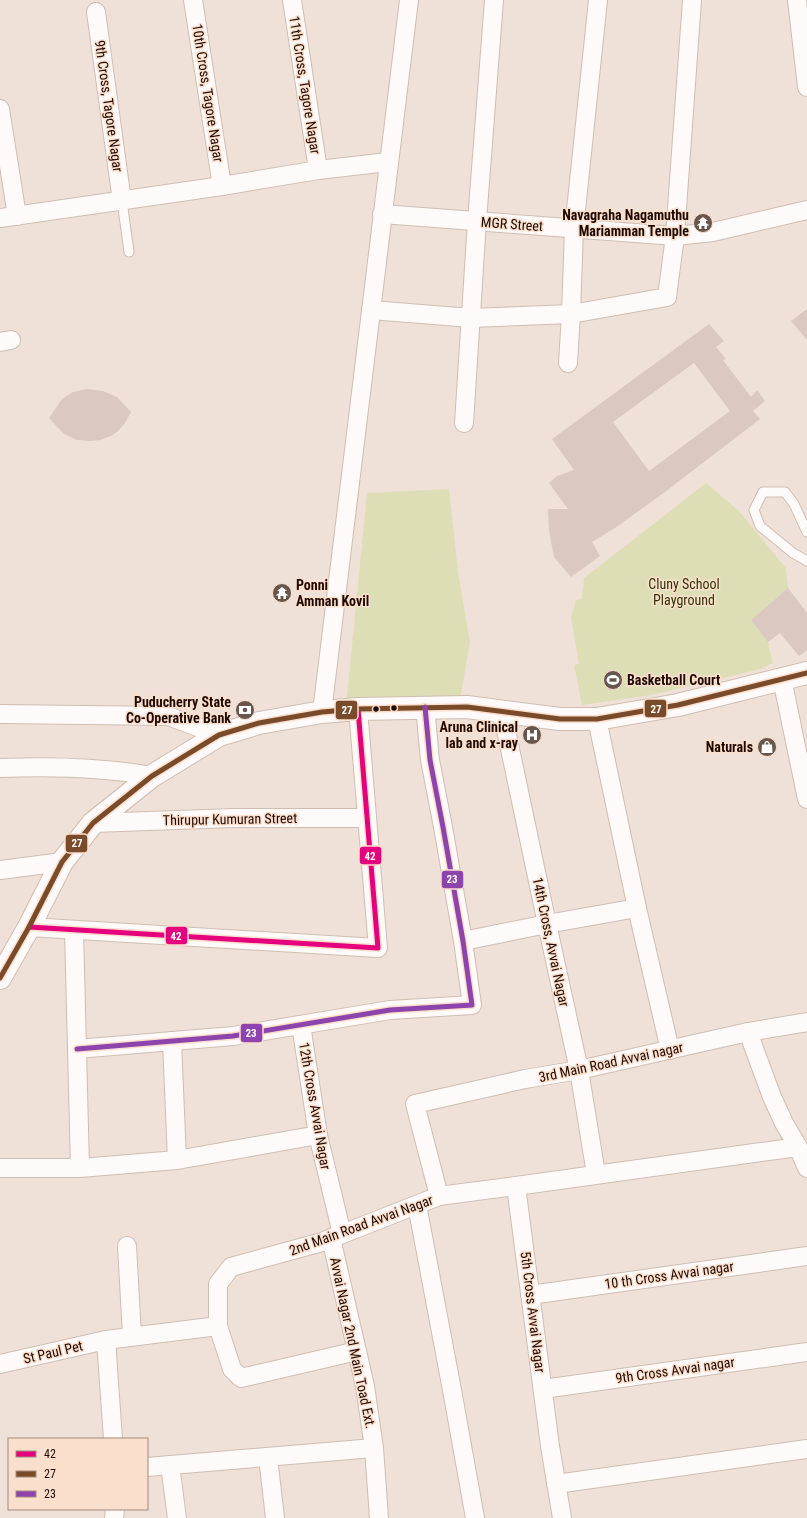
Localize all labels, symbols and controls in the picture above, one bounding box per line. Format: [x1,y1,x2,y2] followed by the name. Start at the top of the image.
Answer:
[286,15,324,155] street label: 11th Cross, Tagore Nagar
[189,23,227,163] street label: 10th Cross, Tagore Nagar
[92,39,126,173] street label: 9th Cross, Tagore Nagar
[562,207,689,239] place label: Navagraha Nagamuthu Mariamman Temple
[692,212,714,234] temple icon: Navagraha Nagamuthu Mariamman Temple
[480,214,544,234] street label: MGR Street
[648,576,720,608] park label: Cluny School Playground
[296,577,369,609] place label: Ponni Amman Kovil
[271,582,293,604] temple icon: Ponni Amman Kovil
[602,669,624,691] sports icon: Basketball Court
[627,672,720,688] place label: Basketball Court
[126,694,231,726] place label: Puducherry State Co-Operative Bank
[234,699,256,721] bank icon: Puducherry State Co-Operative Bank
[644,699,667,718] line badge: 27
[335,700,358,720] line badge: 27
[389,703,399,713] unlabelled marker
[650,703,662,716] text: 27
[341,704,353,717] text: 27
[371,704,381,714] unlabelled marker
[439,719,519,751] place label: Aruna Clinical lab and x-ray
[521,724,543,746] hospital icon: Aruna Clinical lab and x-ray
[756,736,778,758] shop icon: Naturals
[706,739,753,755] place label: Naturals
[163,810,297,828] street label: Thirupur Kumuran Street
[65,834,88,853] line badge: 27
[71,837,83,850] text: 27
[359,846,382,865] line badge: 42
[364,850,376,863] text: 42
[441,870,464,889] line badge: 23
[446,873,458,886] text: 23
[529,876,573,1008] street label: 14th Cross, Avvai Nagar
[165,926,188,945] line badge: 42
[170,930,182,943] text: 42
[240,1023,263,1043] line badge: 23
[245,1027,257,1040] text: 23
[537,1039,685,1085] street label: 3rd Main Road Avvai nagar
[296,1041,334,1171] street label: 12th Cross Avvai Nagar
[287,1192,435,1258] street label: 2nd Main Road Avvai Nagar
[518,1250,548,1374] street label: 5th Cross Avvai Nagar
[327,1256,379,1430] street label: Avvai Nagar 2nd Main Toad Ext.
[603,1258,735,1292] street label: 10 th Cross Avvai nagar
[22,1337,84,1367] street label: St Paul Pet
[614,1354,736,1386] street label: 9th Cross Avvai nagar
[8,1438,148,1510] legend
[44,1447,56,1461] text: 42
[44,1467,56,1481] text: 27
[44,1487,56,1501] text: 23

